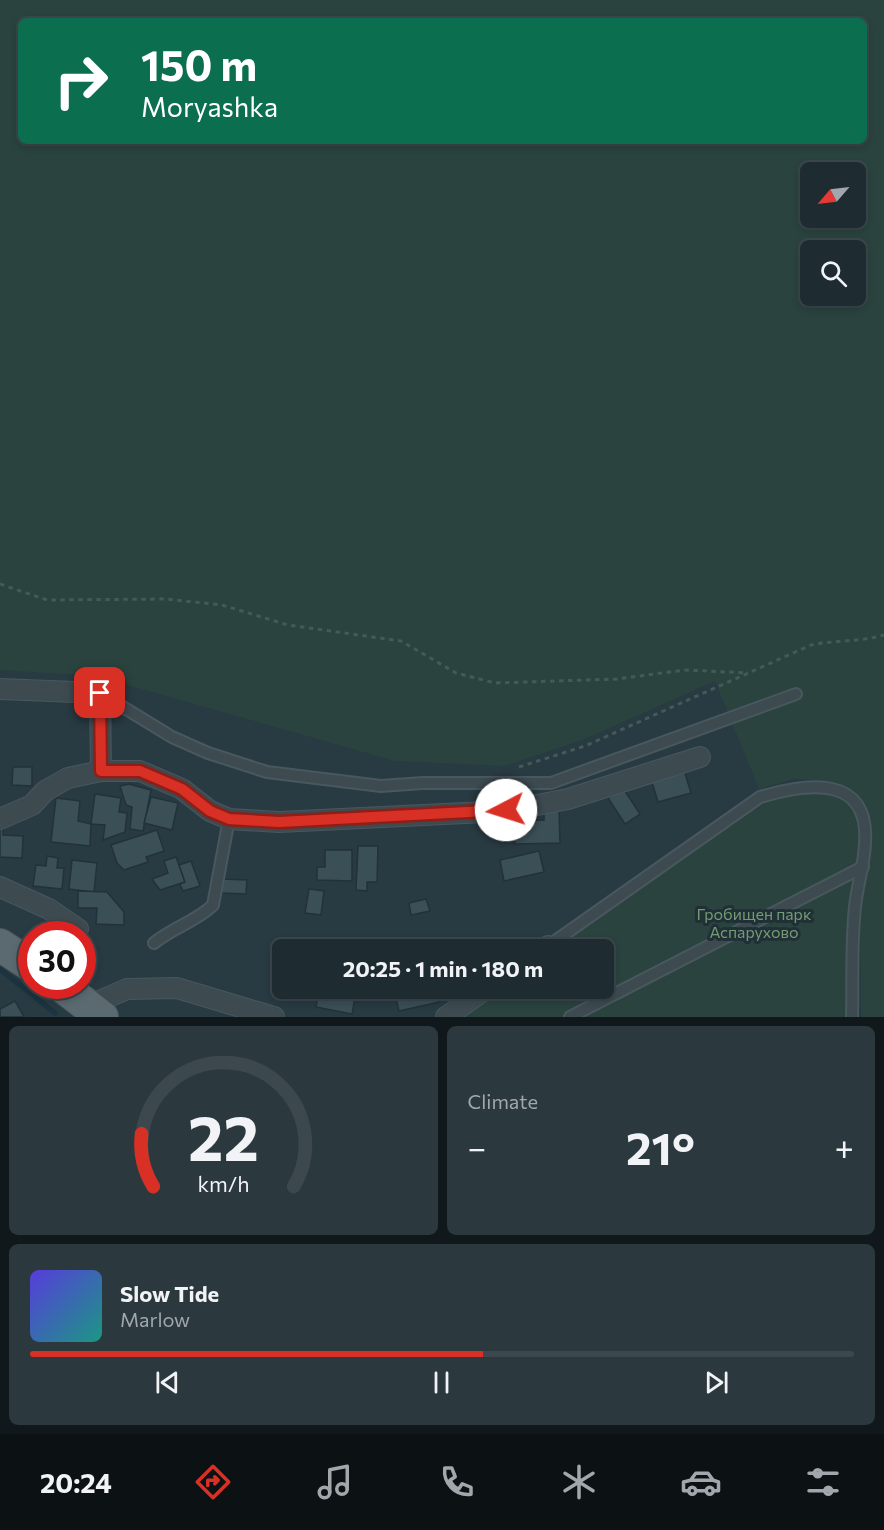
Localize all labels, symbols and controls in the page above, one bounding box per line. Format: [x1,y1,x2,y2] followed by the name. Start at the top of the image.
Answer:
[141,38,257,90] text: 150 m
[42,42,120,120] icon: right
[141,90,278,123] text: Moryashka
[800,162,866,228] north arrow
[800,162,866,306] map controls
[800,240,866,306] button: search
[74,667,125,718] pin
[83,676,116,709] icon: arrive
[474,778,538,842] position arrow
[697,904,812,941] park label: Гробищен парк Аспарухово
[18,921,96,999] speed limit sign: 30
[343,955,543,982] text: 20:25 · 1 min · 180 m
[468,1089,538,1113] text: Climate
[188,1098,259,1174] text: 22
[626,1119,695,1174] text: 21°
[468,1126,486,1167] text: −
[835,1126,854,1167] text: +
[197,1171,249,1197] text: km/h
[120,1280,219,1307] text: Slow Tide
[120,1307,190,1331] text: Marlow
[151,1366,184,1399] icon: previous
[425,1366,458,1399] icon: pause
[700,1366,733,1399] icon: next
[192,1461,234,1503] icon: directions
[314,1461,356,1503] icon: music
[436,1461,478,1503] icon: phone
[558,1461,600,1503] icon: climate
[680,1461,722,1503] icon: car
[802,1461,844,1503] icon: filters
[40,1466,112,1499] text: 20:24

